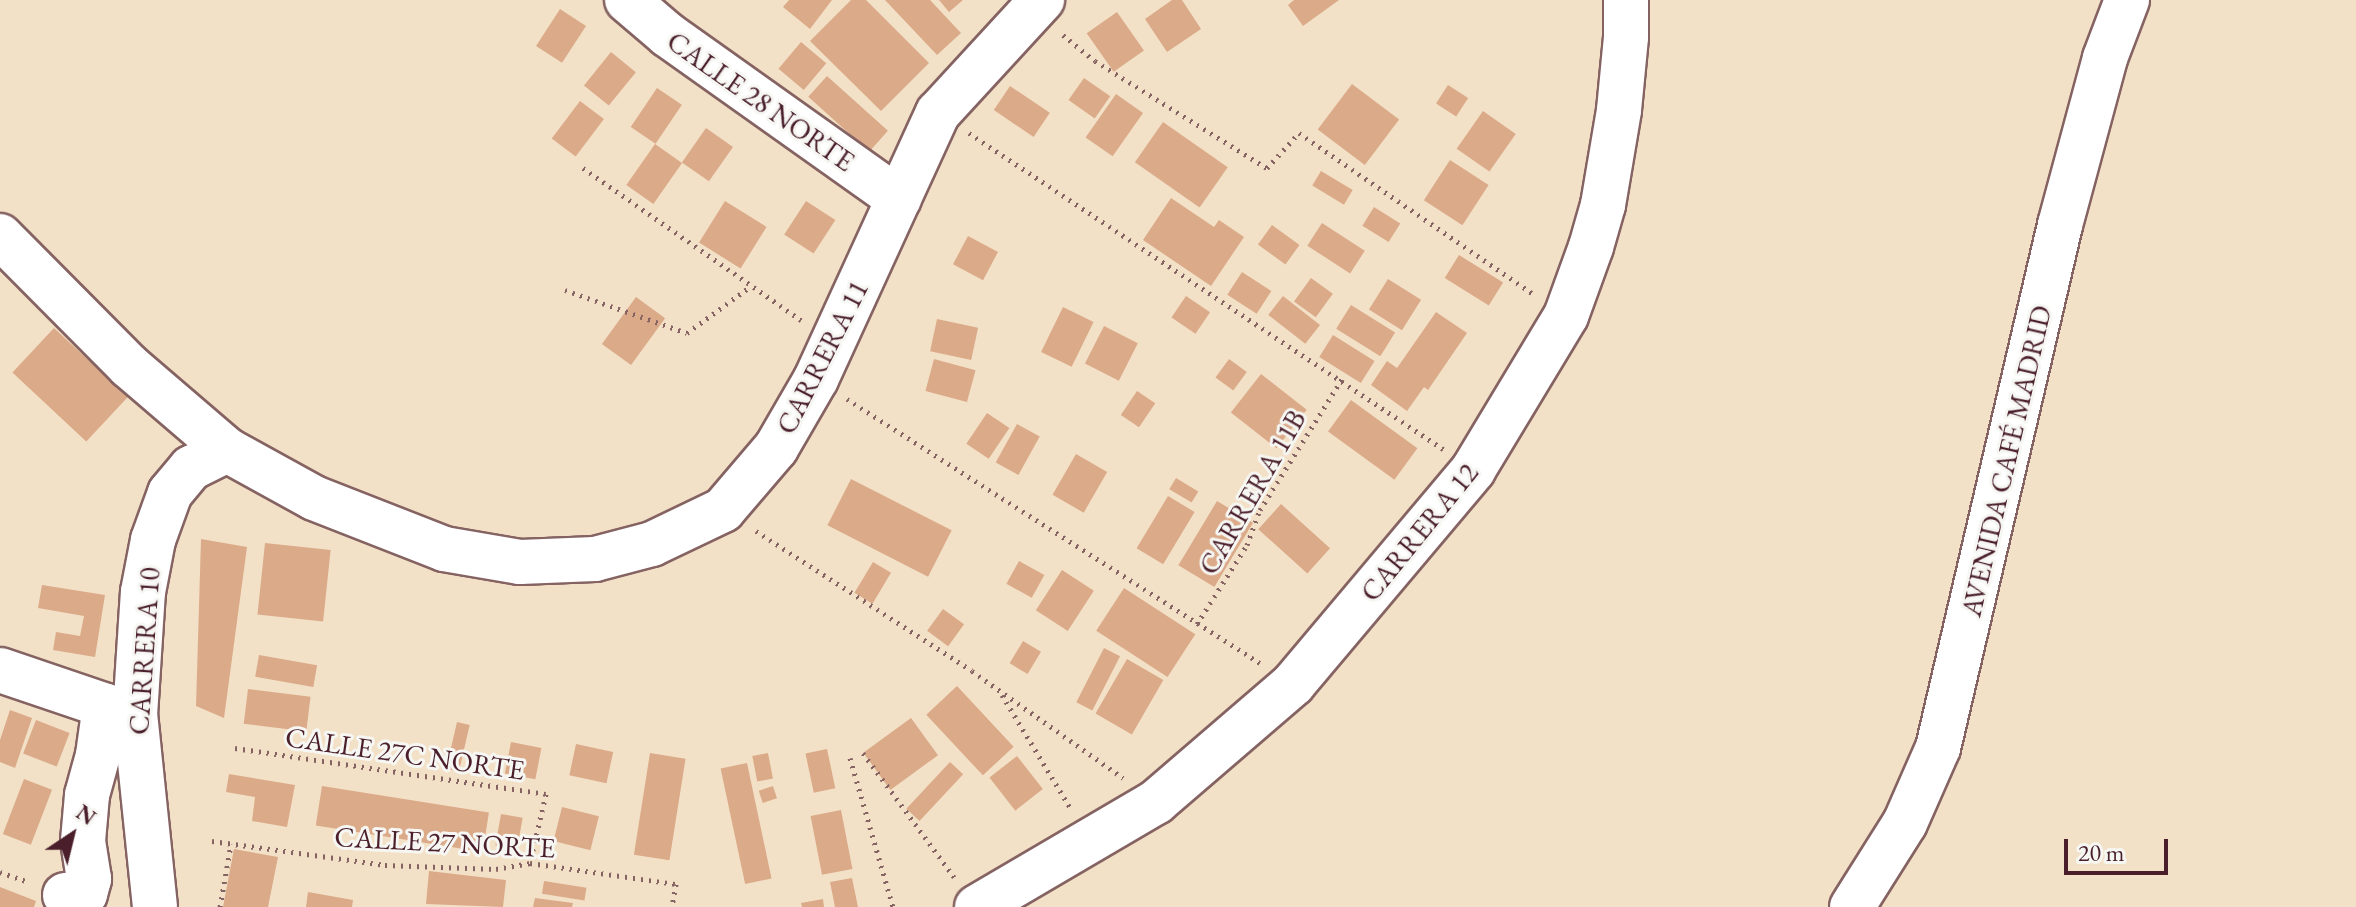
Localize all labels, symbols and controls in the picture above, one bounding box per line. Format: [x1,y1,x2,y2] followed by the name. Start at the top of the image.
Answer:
[661,24,861,178] street label: CALLE 28 NORTE
[769,275,875,439] street label: CARRERA 11
[1954,302,2058,620] street label: AVENIDA CAFÉ MADRID
[1191,404,1313,580] street label: CARRERA 11B
[1353,456,1485,608] street label: CARRERA 12
[121,566,167,736] street label: CARRERA 10
[283,720,527,786] street label: CALLE 27C NORTE
[32,795,112,875] north arrow
[70,798,102,832] text: N
[334,819,556,865] street label: CALLE 27 NORTE
[2068,823,2172,873] scale bar
[2078,837,2125,868] text: 20 m

